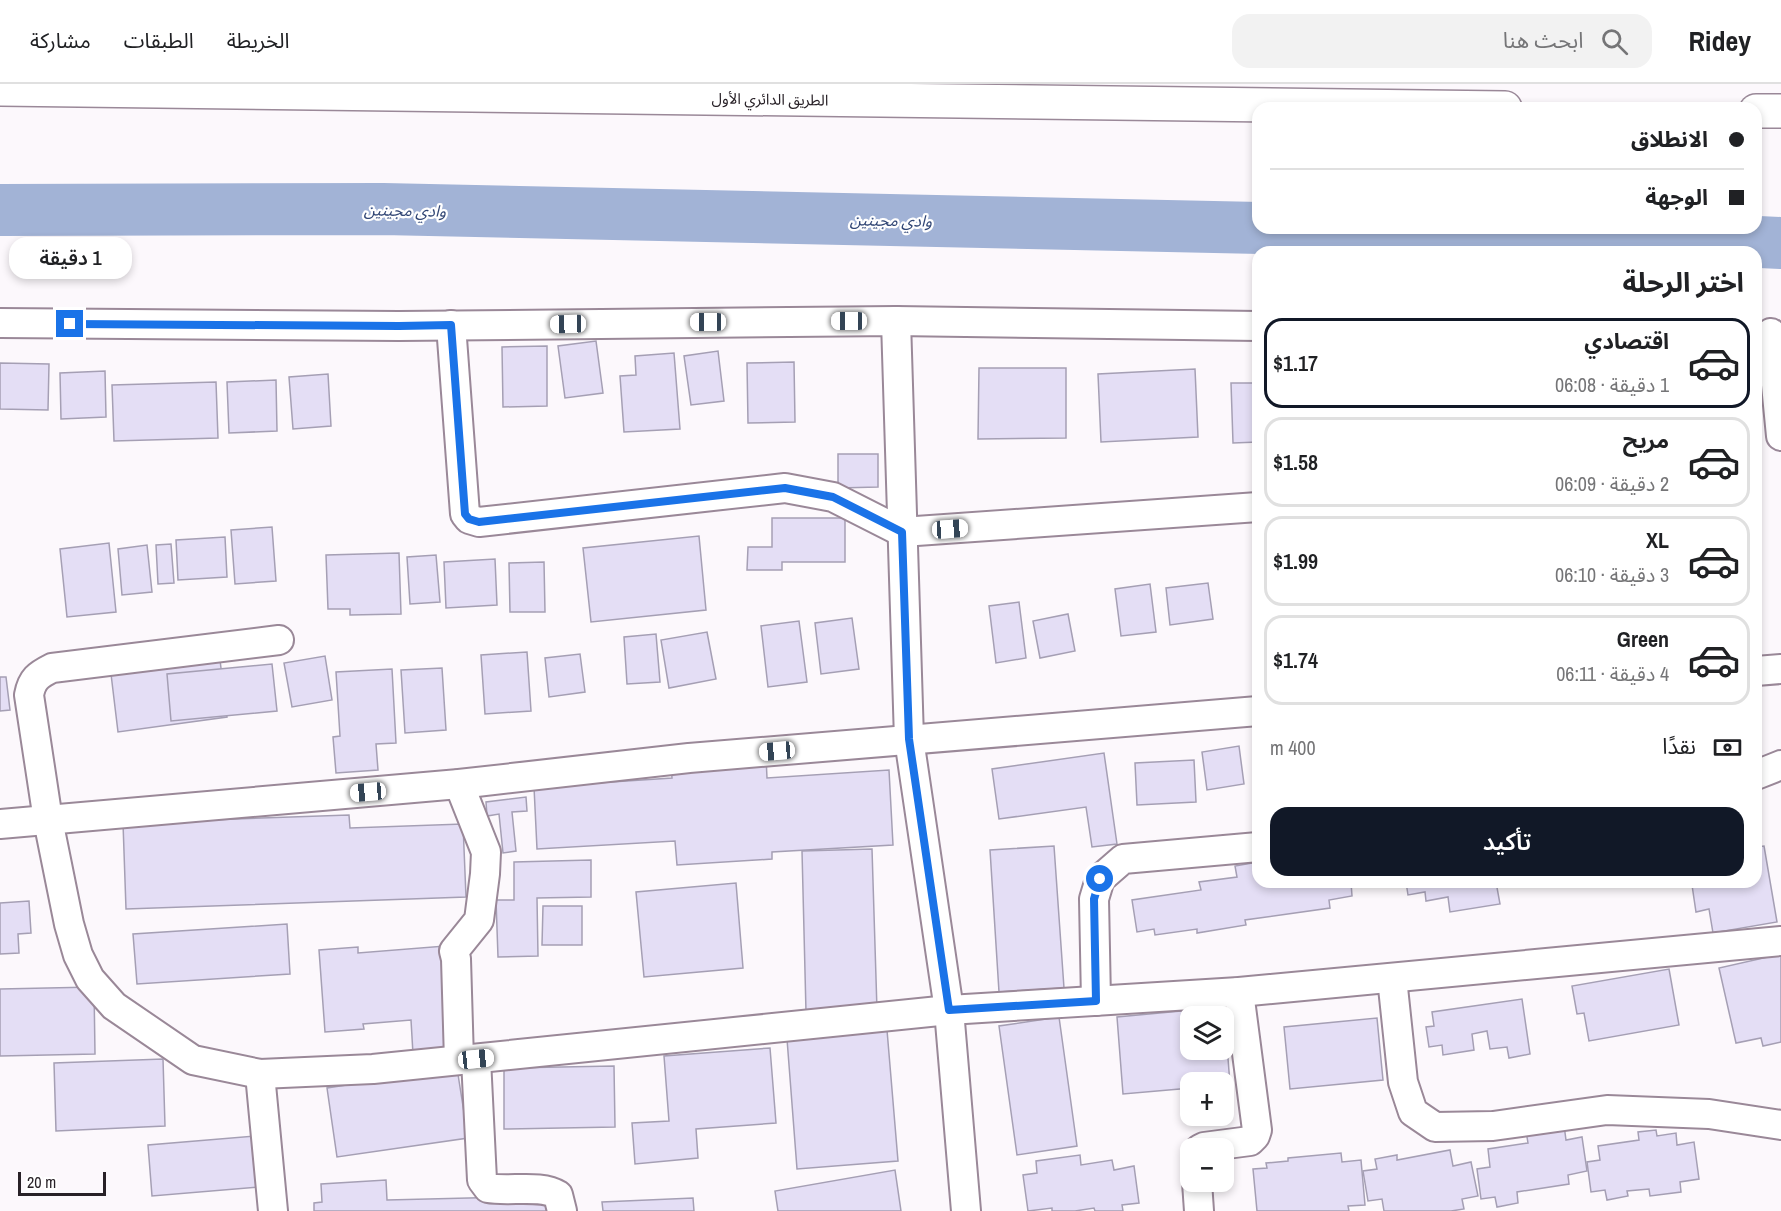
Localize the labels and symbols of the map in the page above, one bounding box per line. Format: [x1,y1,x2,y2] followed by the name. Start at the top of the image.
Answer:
[711,87,829,112] street label: الطريق الدائري الأول
[364,198,446,224] water label: وادي مجينين
[850,208,932,234] water label: وادي مجينين
[8,237,132,279] callout: 1 دقيقة
[56,310,83,337] route end
[831,312,867,330] car
[690,313,726,331] car
[550,315,586,333] car
[931,519,969,539] car
[758,740,796,762] car
[349,781,387,803] car
[1086,865,1113,892] route start
[457,1048,495,1070] car
[18,1169,106,1196] scale bar

